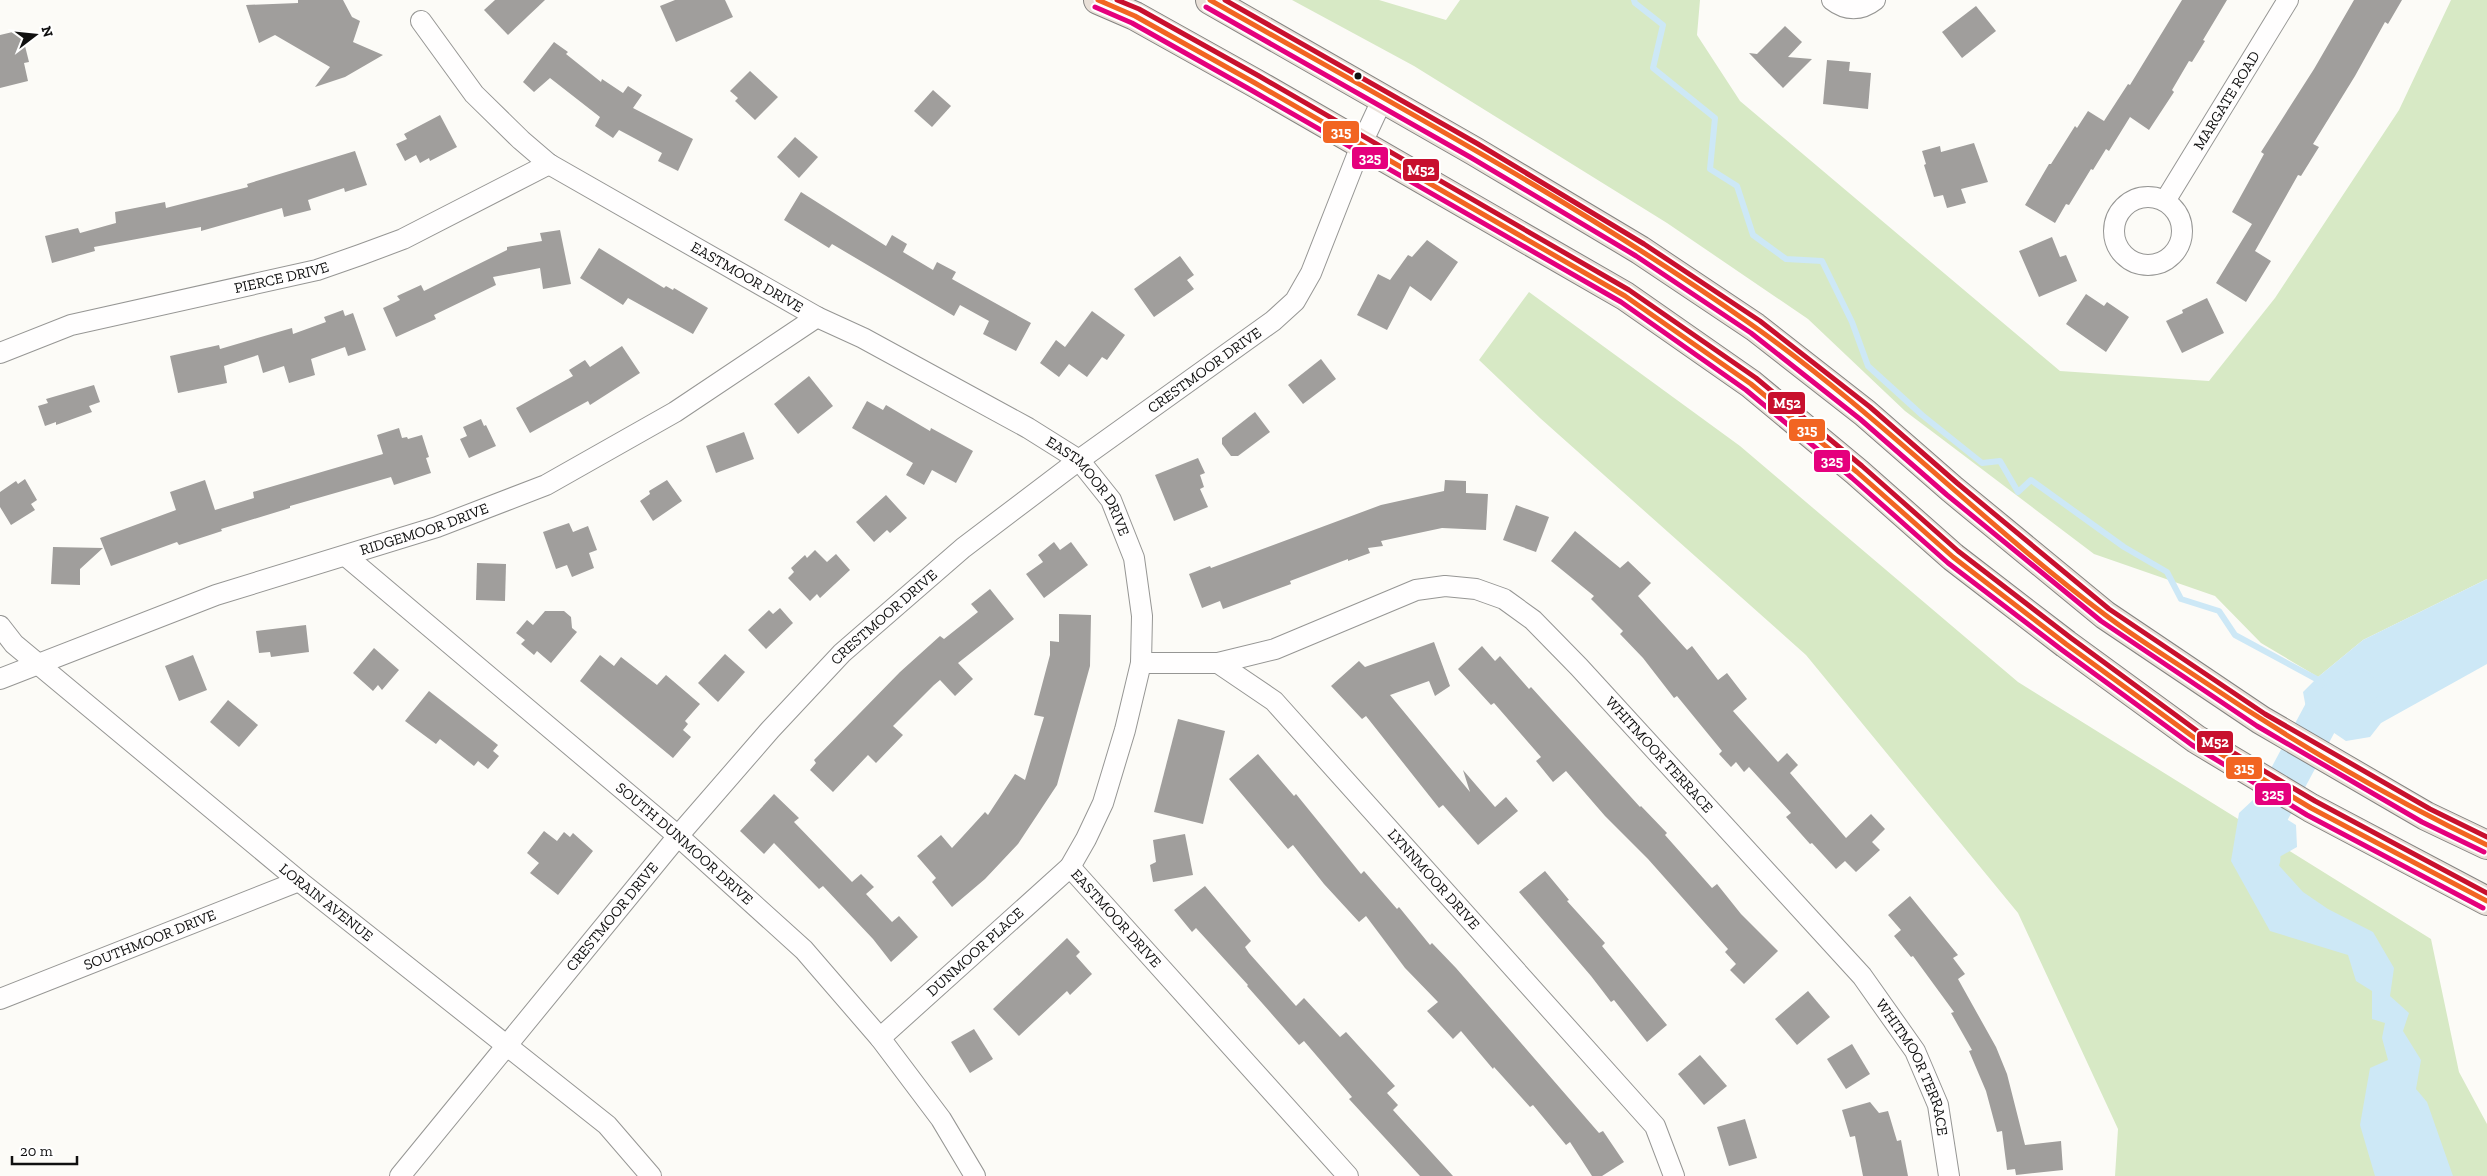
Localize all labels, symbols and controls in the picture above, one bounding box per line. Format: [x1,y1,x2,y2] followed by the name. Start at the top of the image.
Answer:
[10,10,60,60] north arrow
[37,24,57,39] text: N
[2189,48,2264,153] street label: MARGATE ROAD
[1353,71,1363,81] unlabelled marker
[1322,120,1360,144] line badge: 315
[1331,124,1351,141] text: 315
[1351,146,1389,170] line badge: 325
[1359,150,1381,167] text: 325
[1402,158,1440,182] line badge: M52
[1407,162,1435,179] text: M52
[688,238,807,316] street label: EASTMOOR DRIVE
[232,258,331,297] street label: PIERCE DRIVE
[1144,323,1265,417] street label: CRESTMOOR DRIVE
[1767,391,1806,415] line badge: M52
[1773,395,1801,412] text: M52
[1788,418,1826,442] line badge: 315
[1797,422,1817,439] text: 315
[1043,433,1133,539] street label: EASTMOOR DRIVE
[1813,449,1851,473] line badge: 325
[1821,453,1843,470] text: 325
[358,499,491,559] street label: RIDGEMOOR DRIVE
[827,566,941,668] street label: CRESTMOOR DRIVE
[1601,693,1717,817] street label: WHITMOOR TERRACE
[2196,730,2234,754] line badge: M52
[2201,734,2229,751] text: M52
[2225,756,2263,780] line badge: 315
[2234,760,2254,777] text: 315
[612,778,757,908] street label: SOUTH DUNMOOR DRIVE
[2254,782,2292,806] line badge: 325
[2262,786,2284,803] text: 325
[1384,825,1484,933] street label: LYNNMOOR DRIVE
[562,858,662,975] street label: CRESTMOOR DRIVE
[276,859,377,945] street label: LORAIN AVENUE
[1067,865,1165,971] street label: EASTMOOR DRIVE
[923,904,1027,1000] street label: DUNMOOR PLACE
[81,906,219,974] street label: SOUTHMOOR DRIVE
[1872,995,1952,1137] street label: WHITMOOR TERRACE
[12,1134,78,1166] scale bar
[20,1142,53,1160] text: 20 m

